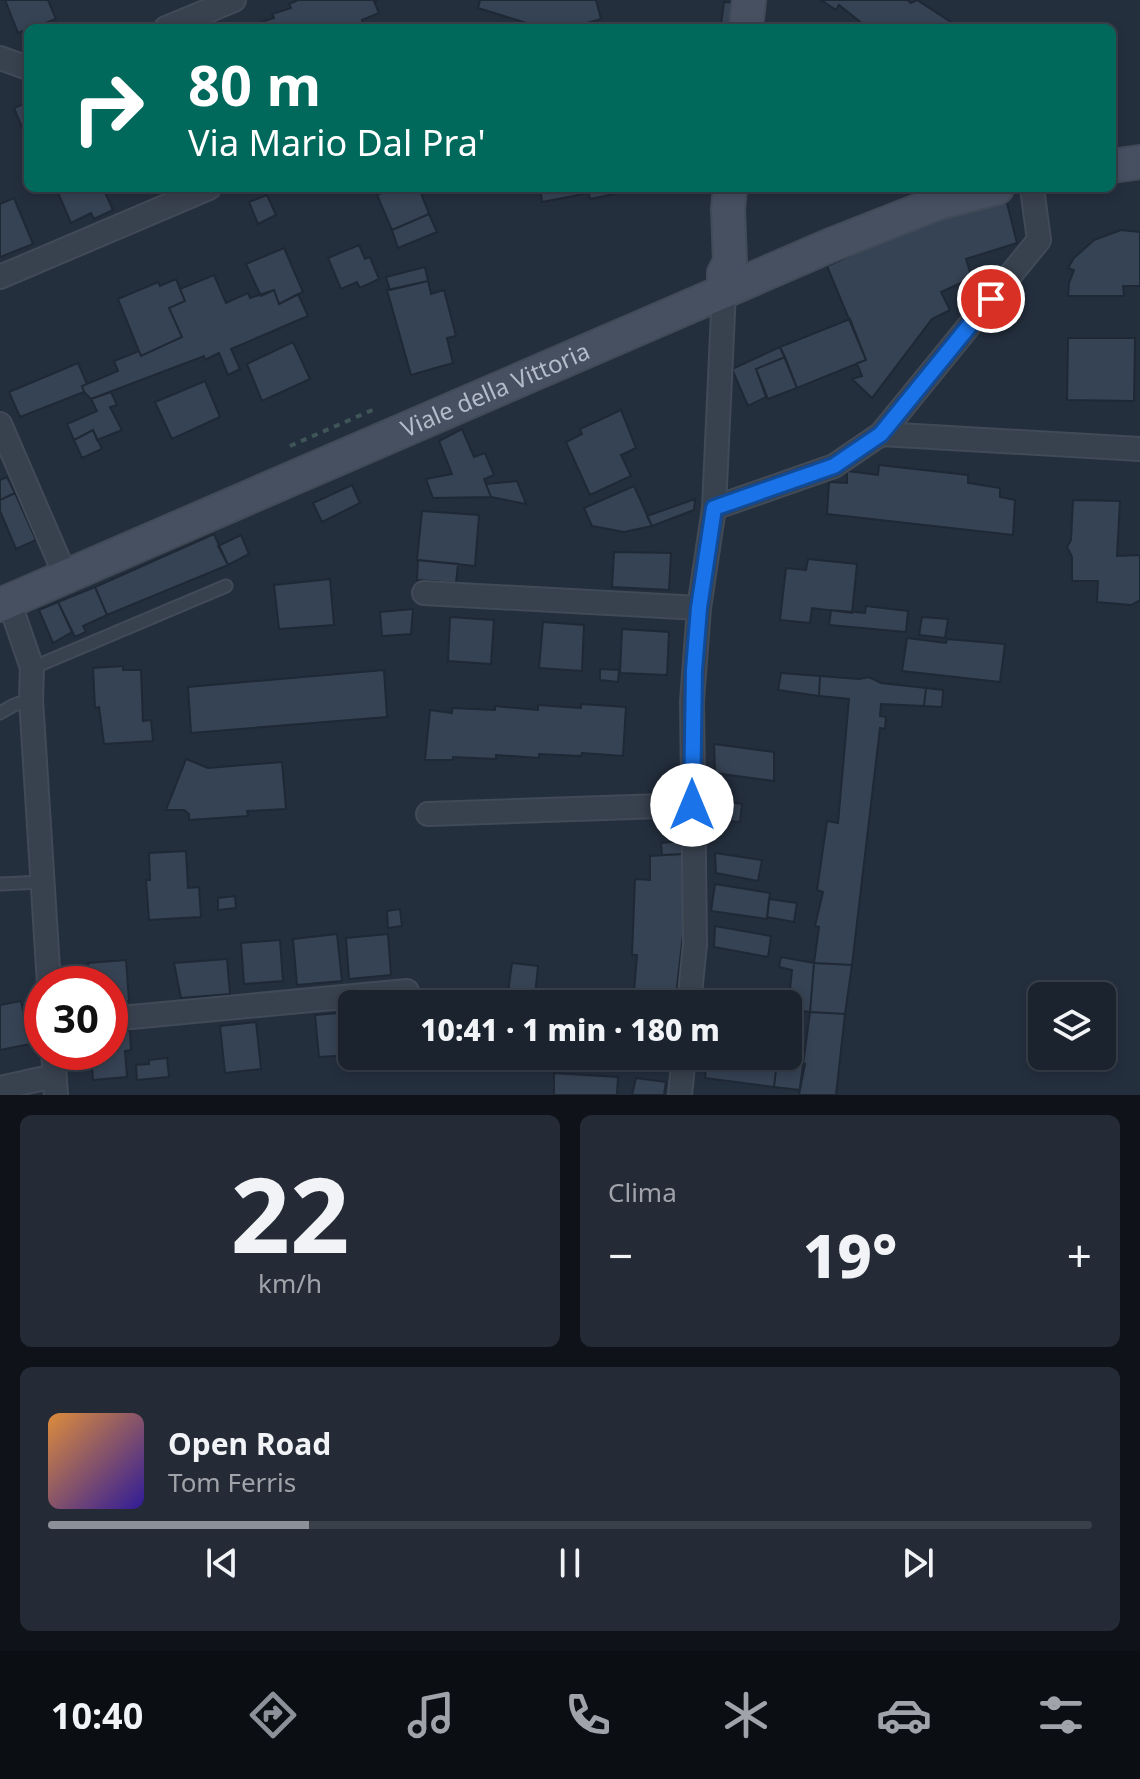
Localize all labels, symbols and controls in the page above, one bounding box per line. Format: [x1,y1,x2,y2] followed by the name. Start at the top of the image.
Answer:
[188,46,321,122] text: 80 m
[56,56,160,160] icon: right
[188,118,486,167] text: Via Mario Dal Pra'
[957,265,1025,333] pin
[969,277,1013,321] icon: arrive
[395,334,594,444] street label: Viale della Vittoria
[650,763,734,847] position arrow
[24,966,128,1070] speed limit sign: 30
[1028,982,1116,1070] map controls
[1028,982,1116,1070] button: layers
[420,1009,720,1050] text: 10:41 · 1 min · 180 m
[231,1142,349,1283] text: 22
[608,1174,677,1210] text: Clima
[803,1214,897,1296] text: 19°
[608,1225,633,1285] text: −
[1067,1225,1092,1285] text: +
[258,1265,322,1301] text: km/h
[168,1423,331,1464] text: Open Road
[168,1464,296,1500] text: Tom Ferris
[200,1541,244,1585] icon: previous
[548,1541,592,1585] icon: pause
[896,1541,940,1585] icon: next
[245,1687,301,1743] icon: directions
[403,1687,459,1743] icon: music
[560,1687,616,1743] icon: phone
[718,1687,774,1743] icon: climate
[876,1687,932,1743] icon: car
[1033,1687,1089,1743] icon: filters
[51,1691,143,1740] text: 10:40

